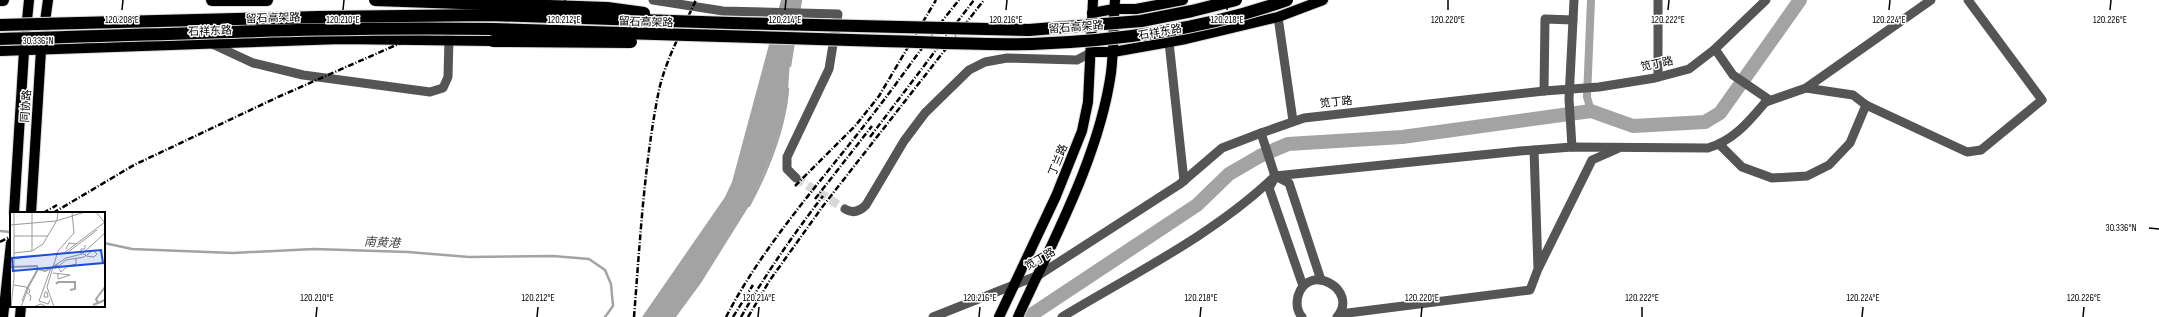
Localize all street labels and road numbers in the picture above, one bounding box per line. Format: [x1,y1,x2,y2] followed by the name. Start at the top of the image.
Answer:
[245,11,301,25] street label: 留石高架路
[618,15,674,29] street label: 留石高架路
[1048,19,1104,35] street label: 留石高架路
[1137,22,1183,42] street label: 石祥东路
[188,24,232,38] street label: 石祥东路
[1640,54,1674,74] street label: 笕丁路
[18,89,34,123] street label: 同协路
[1319,94,1353,110] street label: 笕丁路
[1046,142,1070,178] street label: 丁兰路
[1022,245,1058,273] street label: 笕丁路

